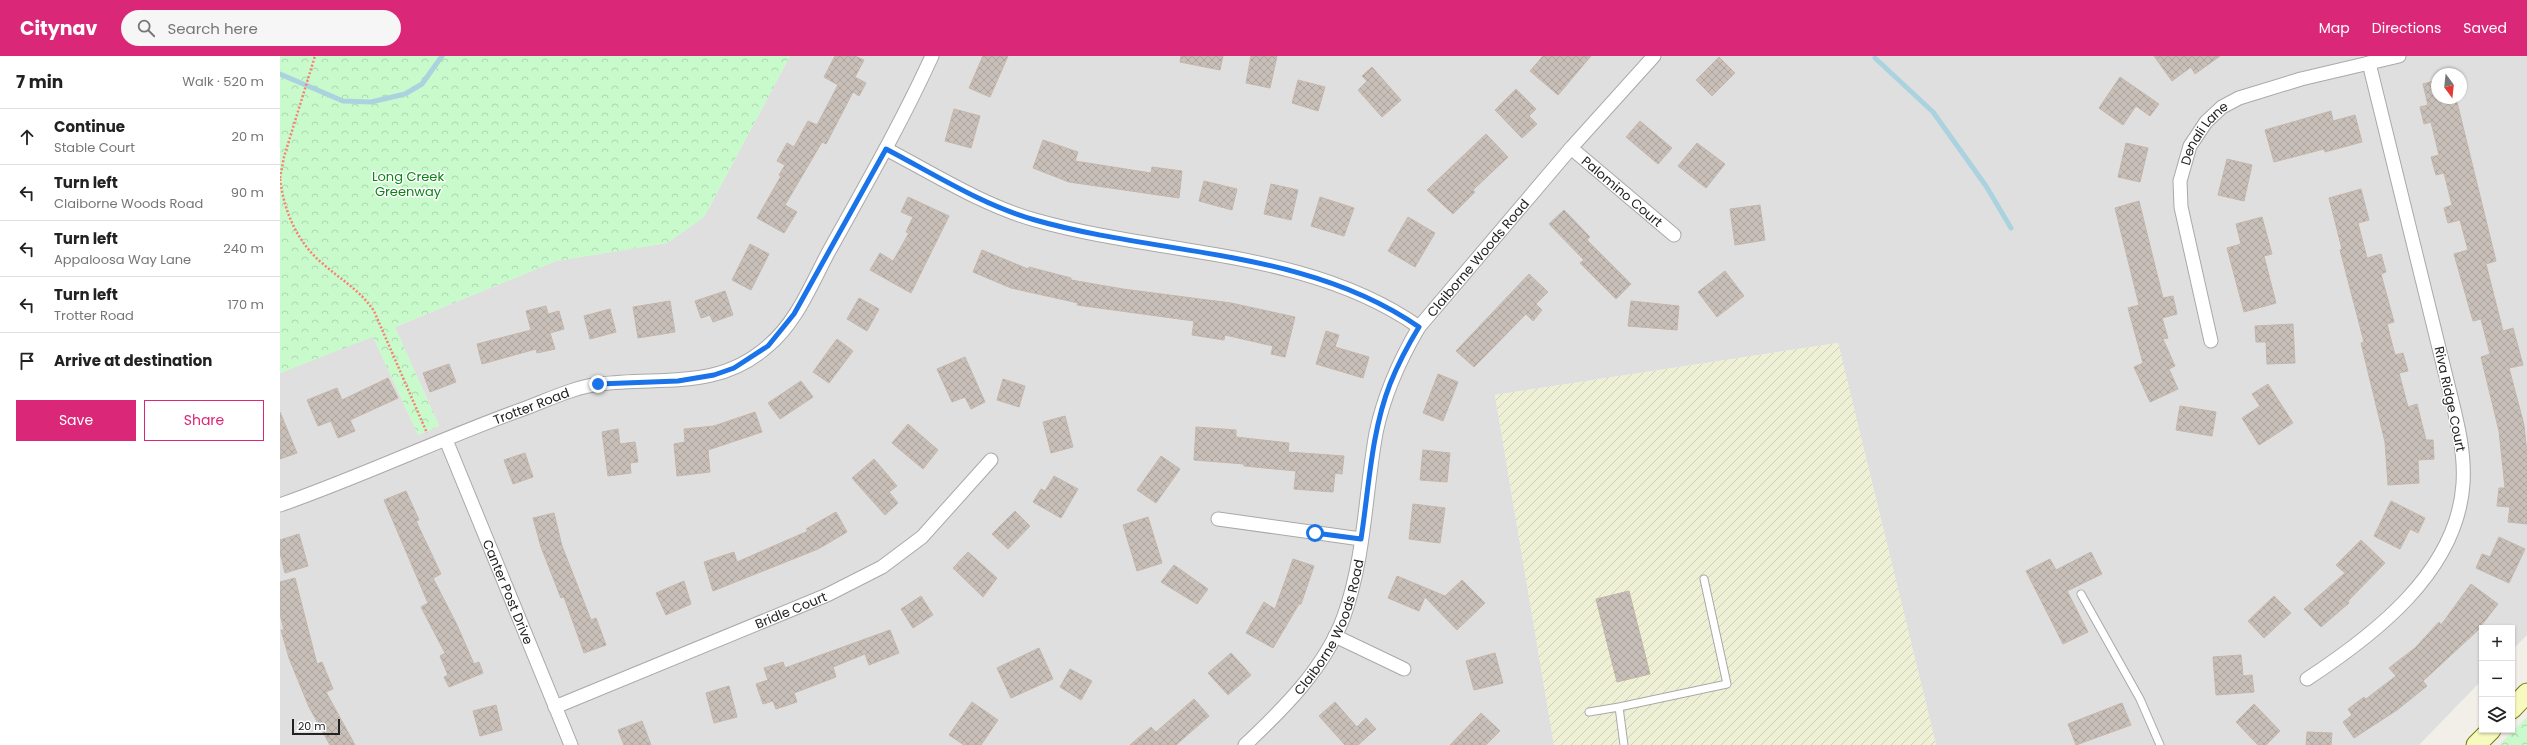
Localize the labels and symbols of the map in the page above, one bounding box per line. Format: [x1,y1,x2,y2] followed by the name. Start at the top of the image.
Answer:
[2431,68,2467,104] north arrow
[2176,96,2231,167] street label: Denali Lane
[1578,151,1667,231] street label: Palomino Court
[372,167,444,201] park label: Long Creek Greenway
[1422,195,1533,321] street label: Claiborne Woods Road
[2430,345,2470,454] street label: Riva Ridge Court
[589,375,607,393] route end
[490,383,572,429] street label: Trotter Road
[1306,524,1324,542] route start
[478,536,538,647] street label: Canter Post Drive
[1289,558,1368,699] street label: Claiborne Woods Road
[752,587,830,633] street label: Bridle Court
[292,717,340,736] scale bar

